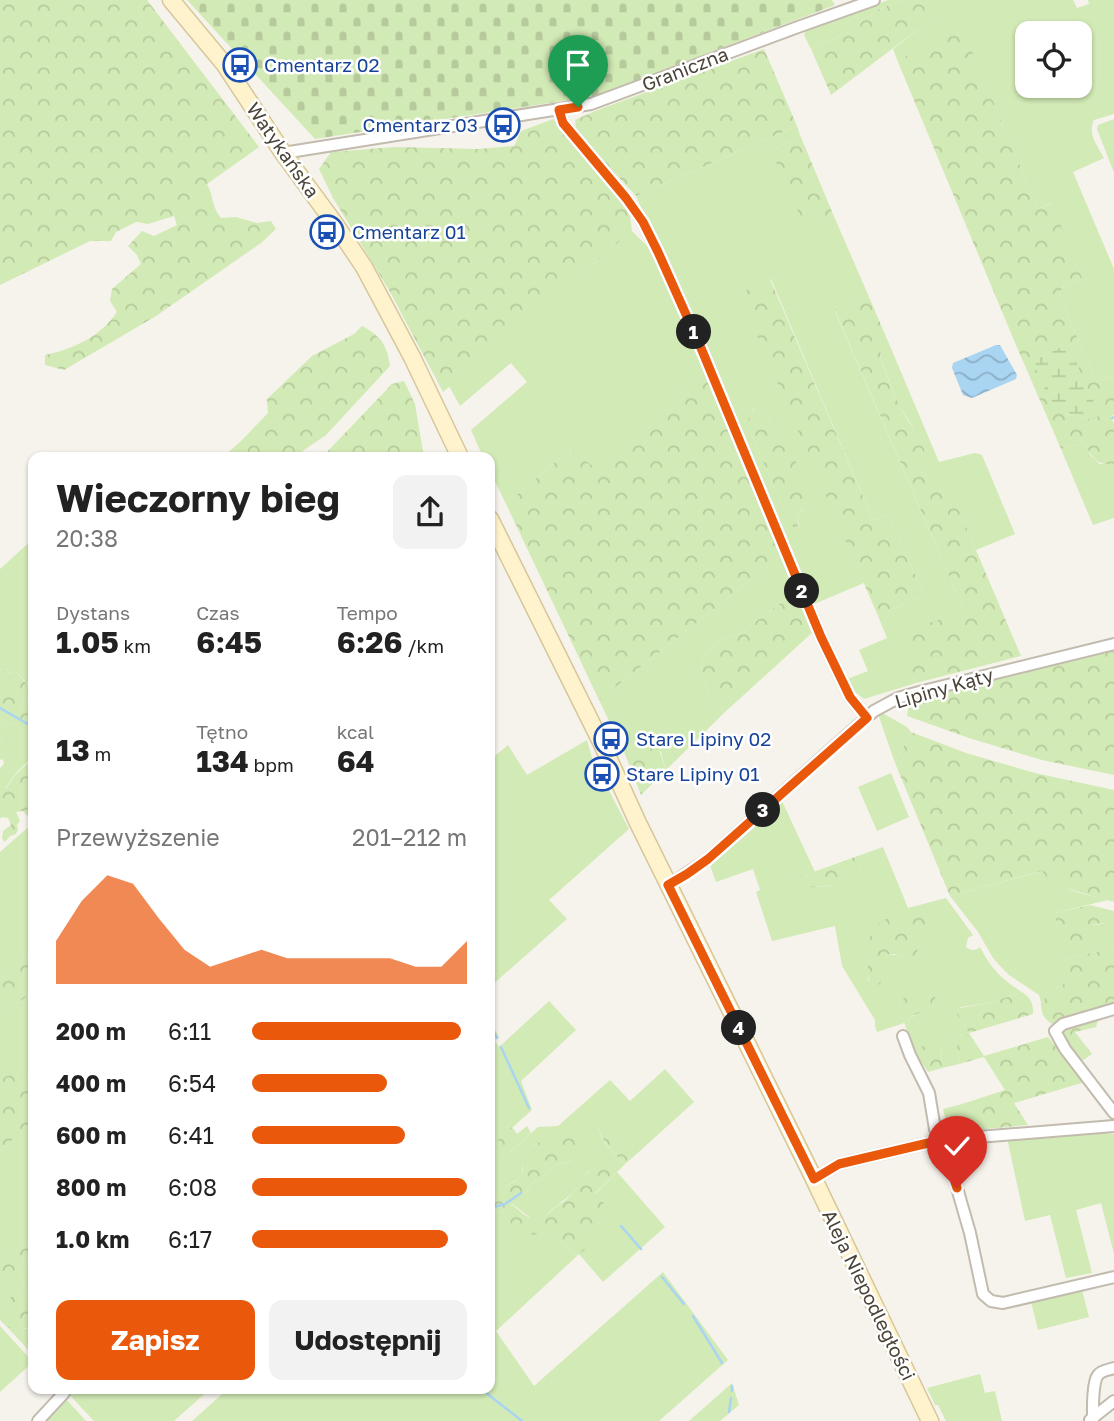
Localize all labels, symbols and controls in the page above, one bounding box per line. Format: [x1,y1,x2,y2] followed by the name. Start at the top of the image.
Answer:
[1015,21,1092,98] map controls
[1015,21,1092,98] button: locate
[548,35,608,107] pin
[638,42,731,96] street label: Graniczna
[221,46,259,84] bus stop icon: Cmentarz 02
[559,46,597,84] icon: arrive
[264,53,379,76] place label: Cmentarz 02
[242,98,325,202] street label: Watykańska
[484,106,522,144] bus stop icon: Cmentarz 03
[362,113,478,136] place label: Cmentarz 03
[308,213,346,251] bus stop icon: Cmentarz 01
[352,220,466,243] place label: Cmentarz 01
[676,314,712,350] pin: 1
[689,320,698,343] text: 1
[56,475,340,520] text: Wieczorny bieg
[393,475,467,549] button: share
[56,524,118,552] text: 20:38
[784,574,820,608] pin: 2
[796,579,807,602] text: 2
[56,601,130,624] text: Dystans
[196,601,240,624] text: Czas
[337,601,398,624] text: Tempo
[56,624,119,660] text: 1.05
[196,624,262,660] text: 6:45
[337,624,403,660] text: 6:26
[119,634,151,657] text: km
[403,634,444,657] text: /km
[892,662,996,713] street label: Lipiny Kąty
[196,720,248,743] text: Tętno
[337,720,374,743] text: kcal
[592,720,630,758] bus stop icon: Stare Lipiny 02
[636,727,771,750] place label: Stare Lipiny 02
[56,732,90,768] text: 13
[90,742,111,765] text: m
[196,743,249,779] text: 134
[337,743,374,779] text: 64
[249,753,294,776] text: bpm
[583,755,621,793] bus stop icon: Stare Lipiny 01
[626,762,760,785] place label: Stare Lipiny 01
[746,792,780,828] pin: 3
[757,798,768,821] text: 3
[56,823,220,851] text: Przewyższenie
[352,823,467,851] text: 201–212 m
[722,1010,756,1046] pin: 4
[733,1016,744,1039] text: 4
[56,1017,126,1045] text: 200 m
[168,1017,211,1045] text: 6:11
[56,1069,126,1097] text: 400 m
[168,1069,216,1097] text: 6:54
[927,1116,987,1188] pin
[56,1121,126,1149] text: 600 m
[168,1121,214,1149] text: 6:41
[938,1127,976,1165] icon: check
[56,1173,127,1201] text: 800 m
[168,1173,217,1201] text: 6:08
[818,1206,921,1384] street label: Aleja Niepodległości
[56,1225,129,1253] text: 1.0 km
[168,1225,212,1253] text: 6:17
[56,1300,255,1380] button: Zapisz
[269,1300,467,1380] button: Udostępnij

